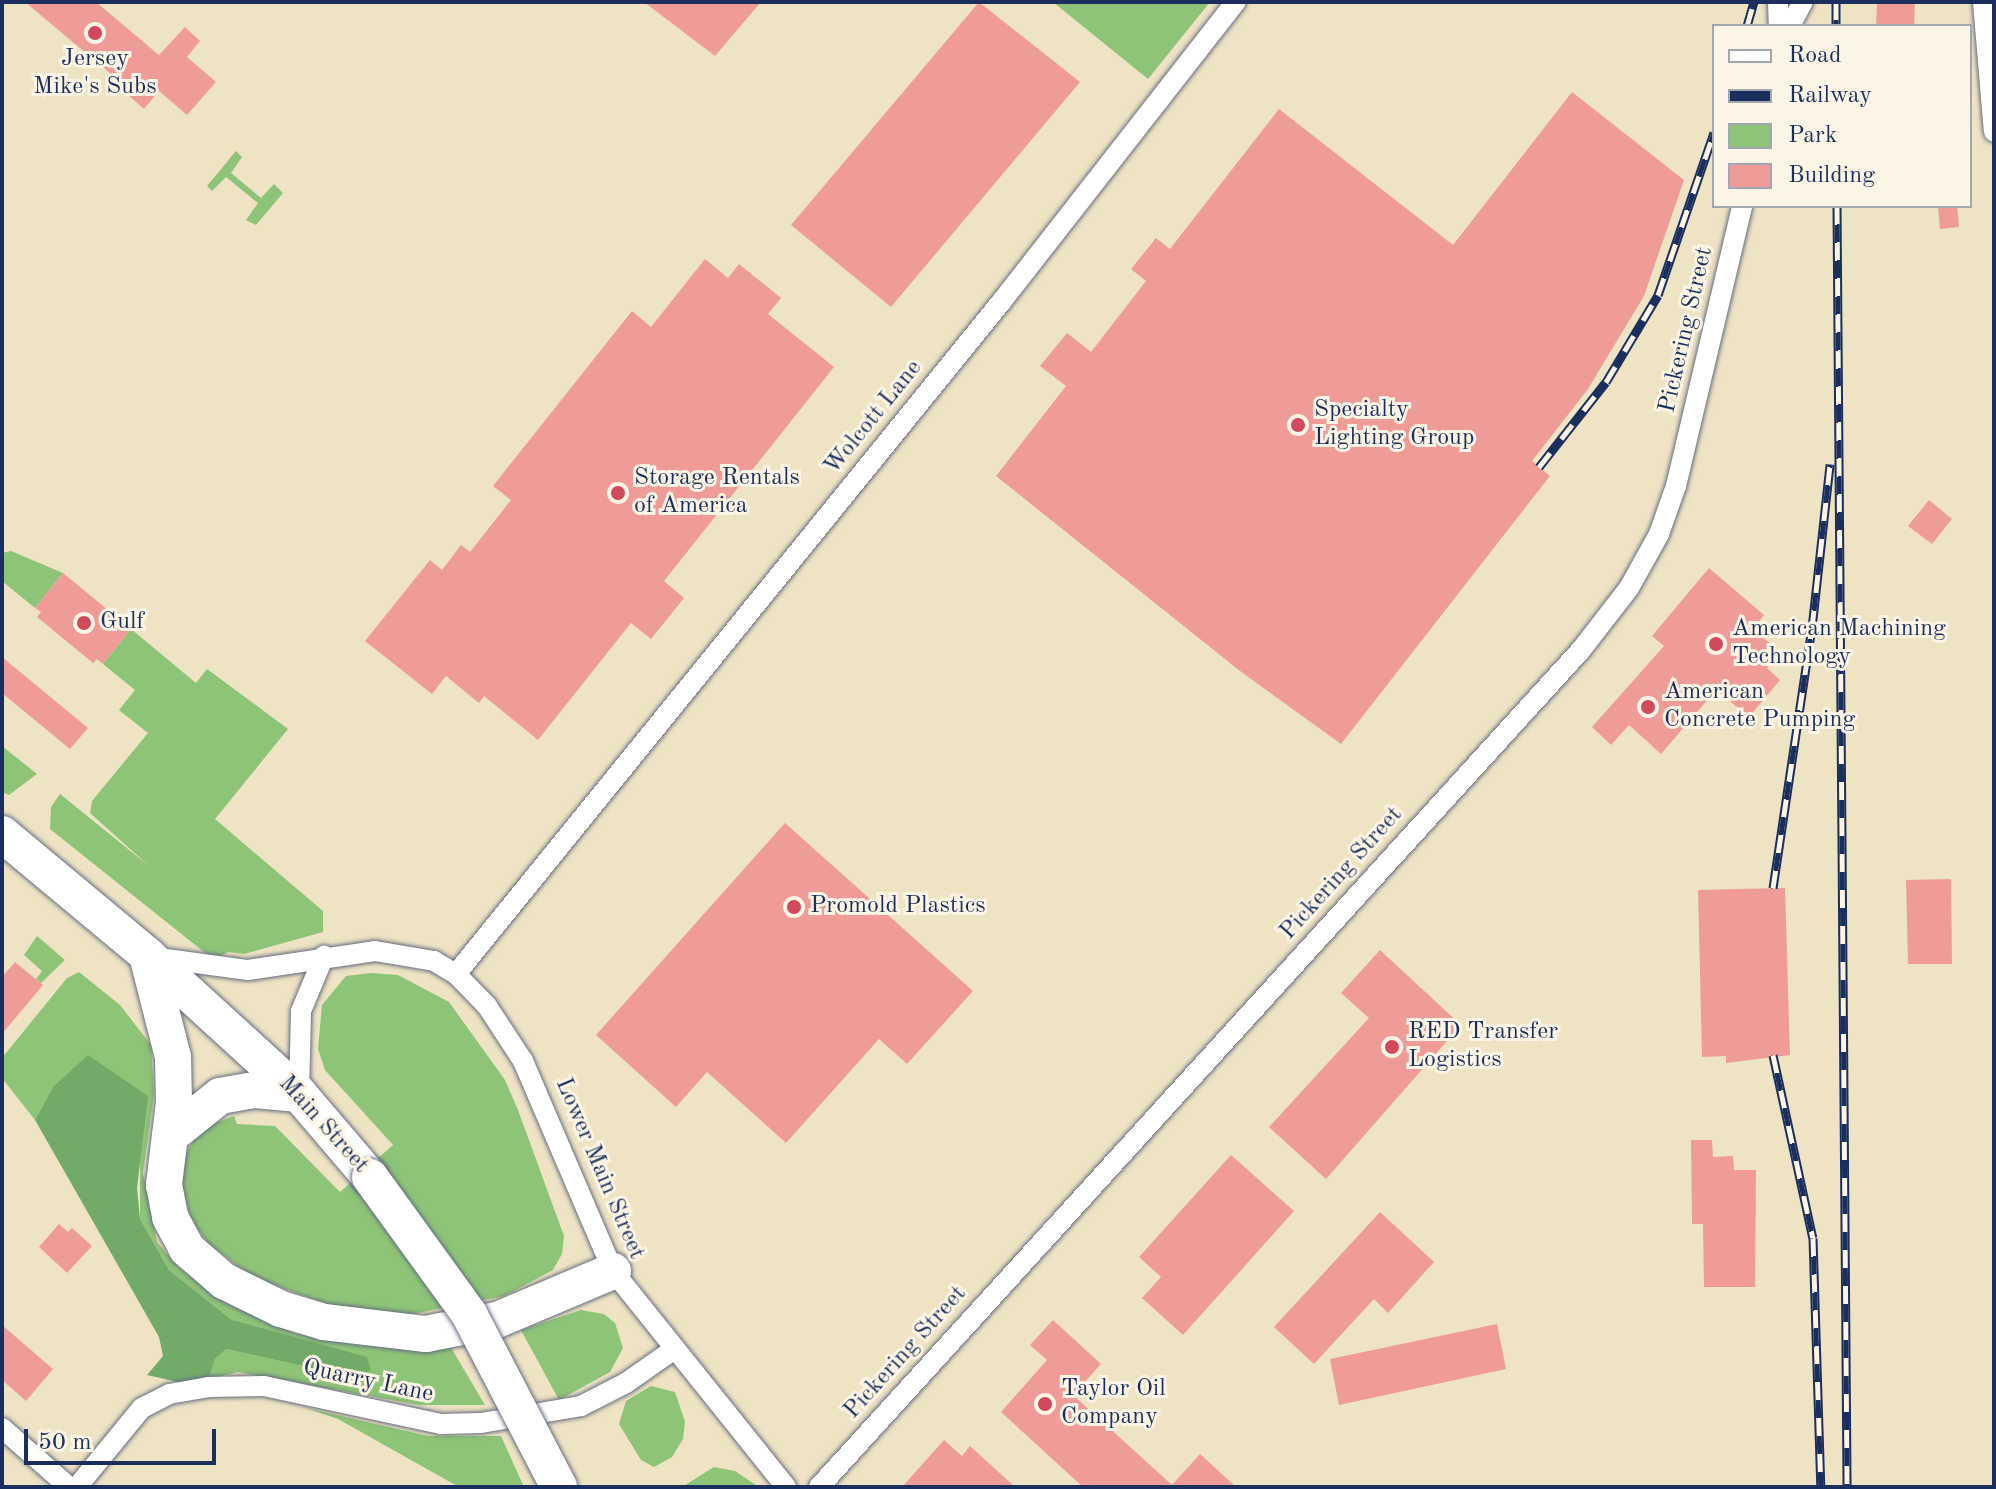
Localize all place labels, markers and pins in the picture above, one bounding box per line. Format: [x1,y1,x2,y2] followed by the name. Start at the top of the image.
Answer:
[86,24,104,42] marker: Jersey Mike's Subs
[33,46,157,102] place label: Jersey Mike's Subs
[1314,397,1474,453] place label: Specialty Lighting Group
[1289,416,1307,434] marker: Specialty Lighting Group
[634,465,800,521] place label: Storage Rentals of America
[609,484,627,502] marker: Storage Rentals of America
[100,609,144,637] place label: Gulf
[75,614,93,632] marker: Gulf
[1732,616,1946,672] place label: American Machining Technology
[1707,635,1725,653] marker: American Machining Technology
[1664,679,1855,735] place label: American Concrete Pumping
[1639,698,1657,716] marker: American Concrete Pumping
[810,893,986,921] place label: Promold Plastics
[785,898,803,916] marker: Promold Plastics
[1408,1019,1558,1075] place label: RED Transfer Logistics
[1383,1038,1401,1056] marker: RED Transfer Logistics
[1061,1376,1166,1432] place label: Taylor Oil Company
[1036,1395,1054,1413] marker: Taylor Oil Company

